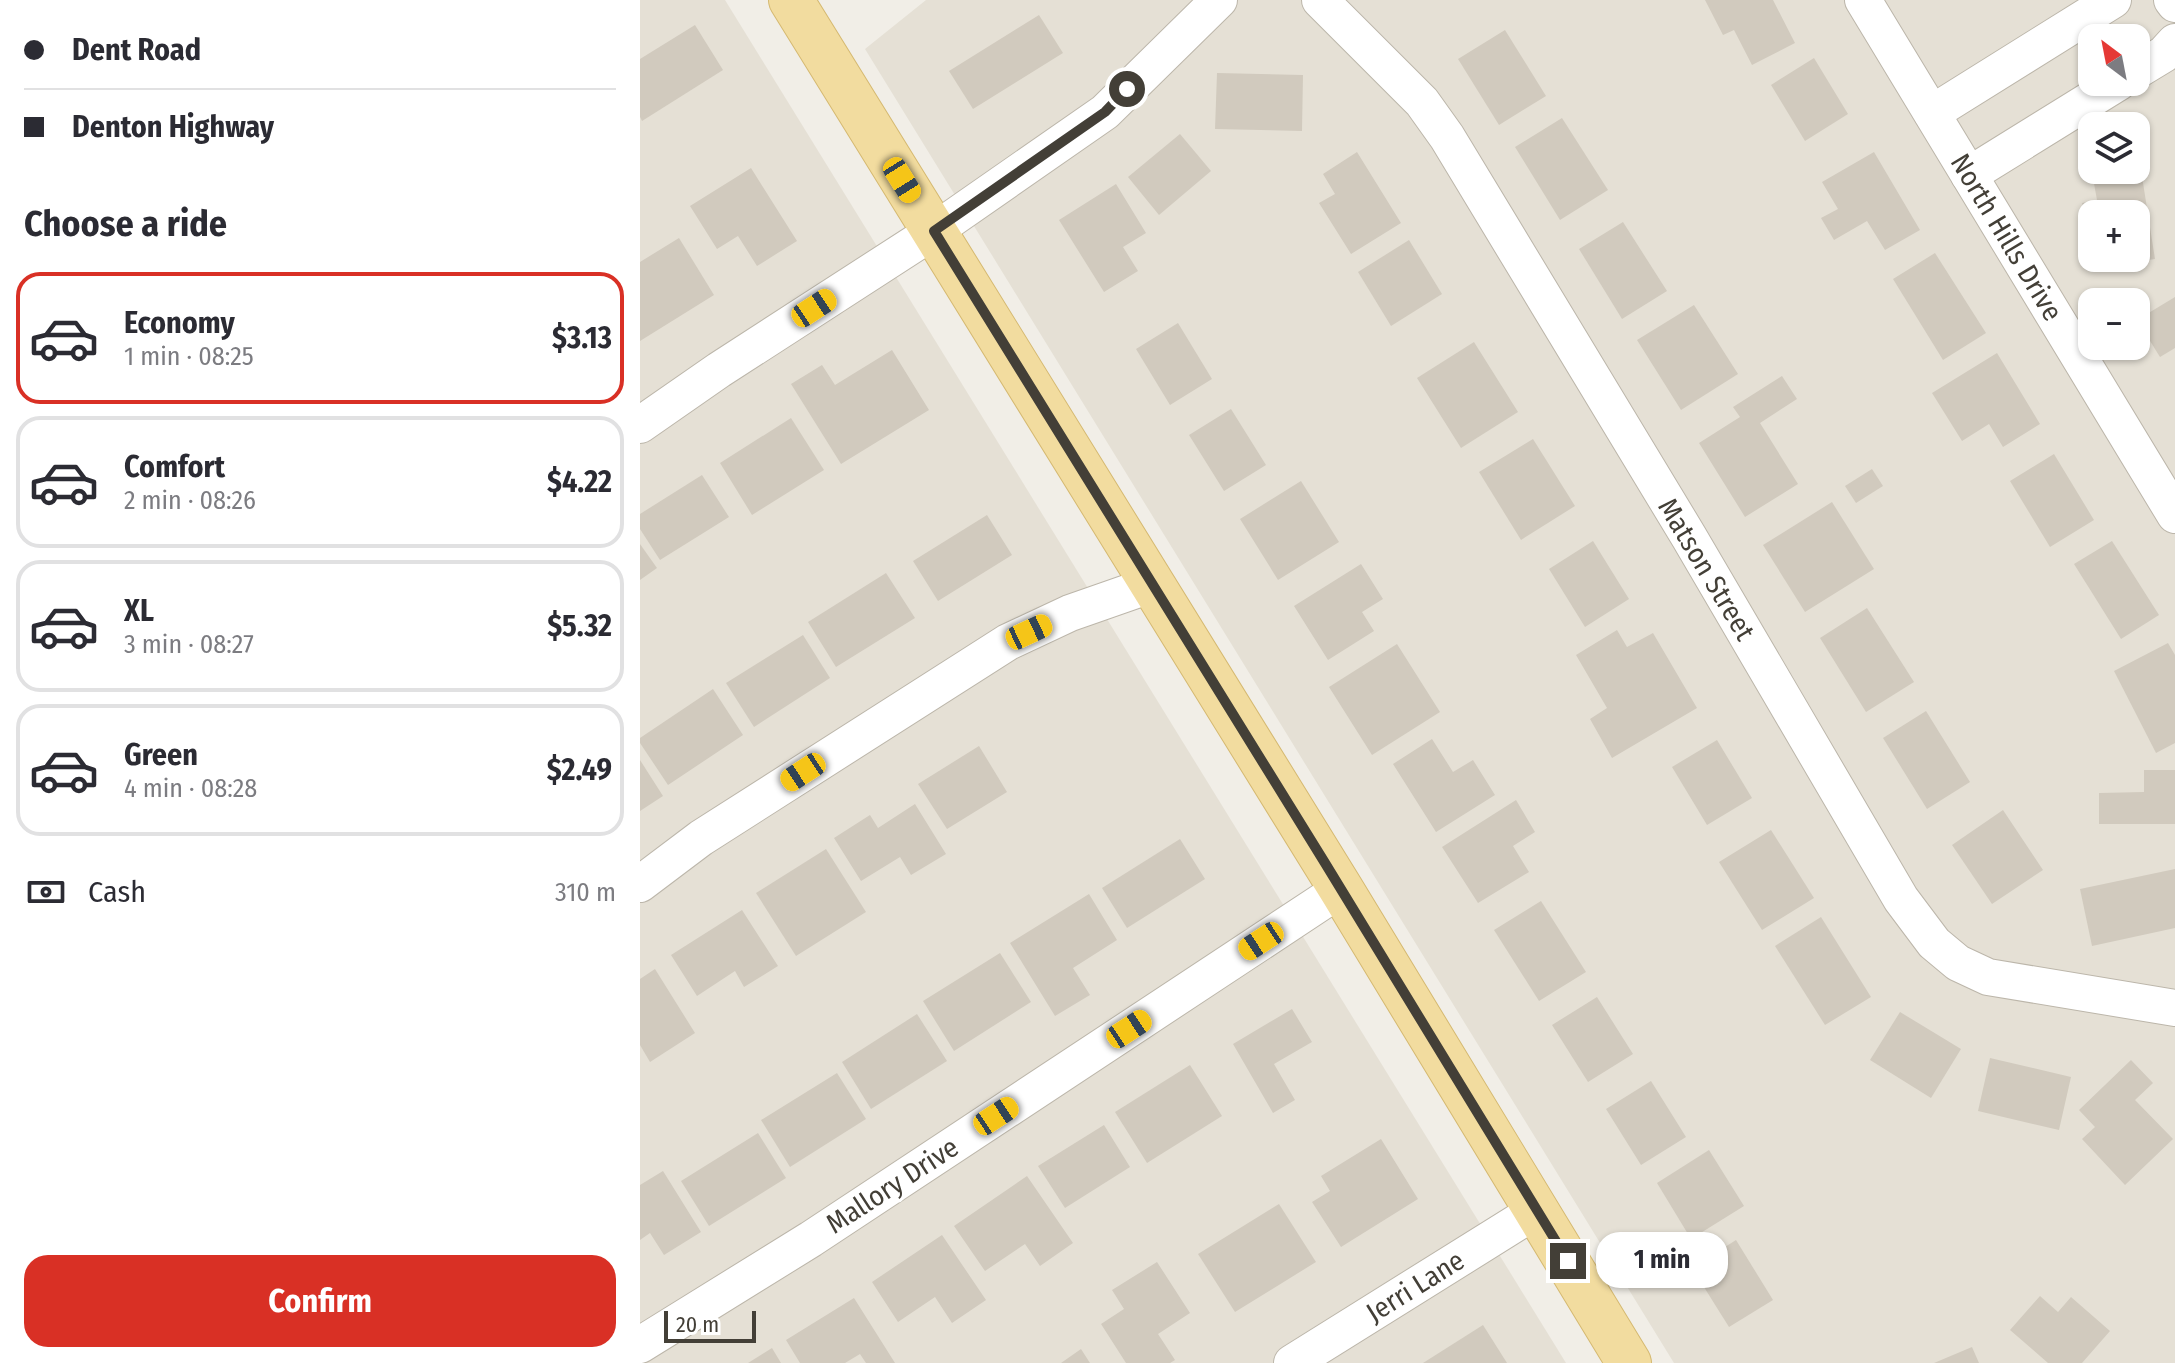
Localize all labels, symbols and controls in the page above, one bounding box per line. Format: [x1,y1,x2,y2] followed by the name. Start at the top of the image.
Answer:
[2078,24,2150,96] north arrow
[2078,24,2150,360] map controls
[72,32,201,68] text: Dent Road
[1109,71,1145,107] route start
[72,109,274,145] text: Denton Highway
[2078,112,2150,184] button: layers
[1944,148,2069,327] street label: North Hills Drive
[879,153,925,207] car
[2078,200,2150,272] button: +
[24,202,227,246] text: Choose a ride
[787,285,841,331] car
[2078,288,2150,360] button: −
[28,302,100,374] icon: car
[124,305,235,341] text: Economy
[552,320,612,356] text: $3.13
[124,341,254,372] text: 1 min · 08:25
[28,446,100,518] icon: car
[124,449,225,485] text: Comfort
[547,464,612,500] text: $4.22
[124,485,256,516] text: 2 min · 08:26
[1651,492,1762,647] street label: Matson Street
[28,590,100,662] icon: car
[124,593,154,629] text: XL
[547,608,612,644] text: $5.32
[1002,611,1056,653] car
[124,629,254,660] text: 3 min · 08:27
[28,734,100,806] icon: car
[124,737,198,773] text: Green
[776,749,830,795] car
[547,752,612,788] text: $2.49
[124,773,257,804] text: 4 min · 08:28
[24,870,68,914] icon: cash
[88,874,146,910] text: Cash
[555,877,616,908] text: 310 m
[1234,918,1288,964] car
[1102,1006,1156,1052] car
[969,1093,1023,1139] car
[820,1131,965,1240] street label: Mallory Drive
[1596,1233,1728,1289] callout: 1 min
[1550,1243,1586,1279] route end
[1360,1244,1470,1329] street label: Jerri Lane
[1634,1244,1690,1275] text: 1 min
[24,1255,616,1347] button: Confirm
[664,1307,756,1343] scale bar
[676,1311,719,1338] text: 20 m

